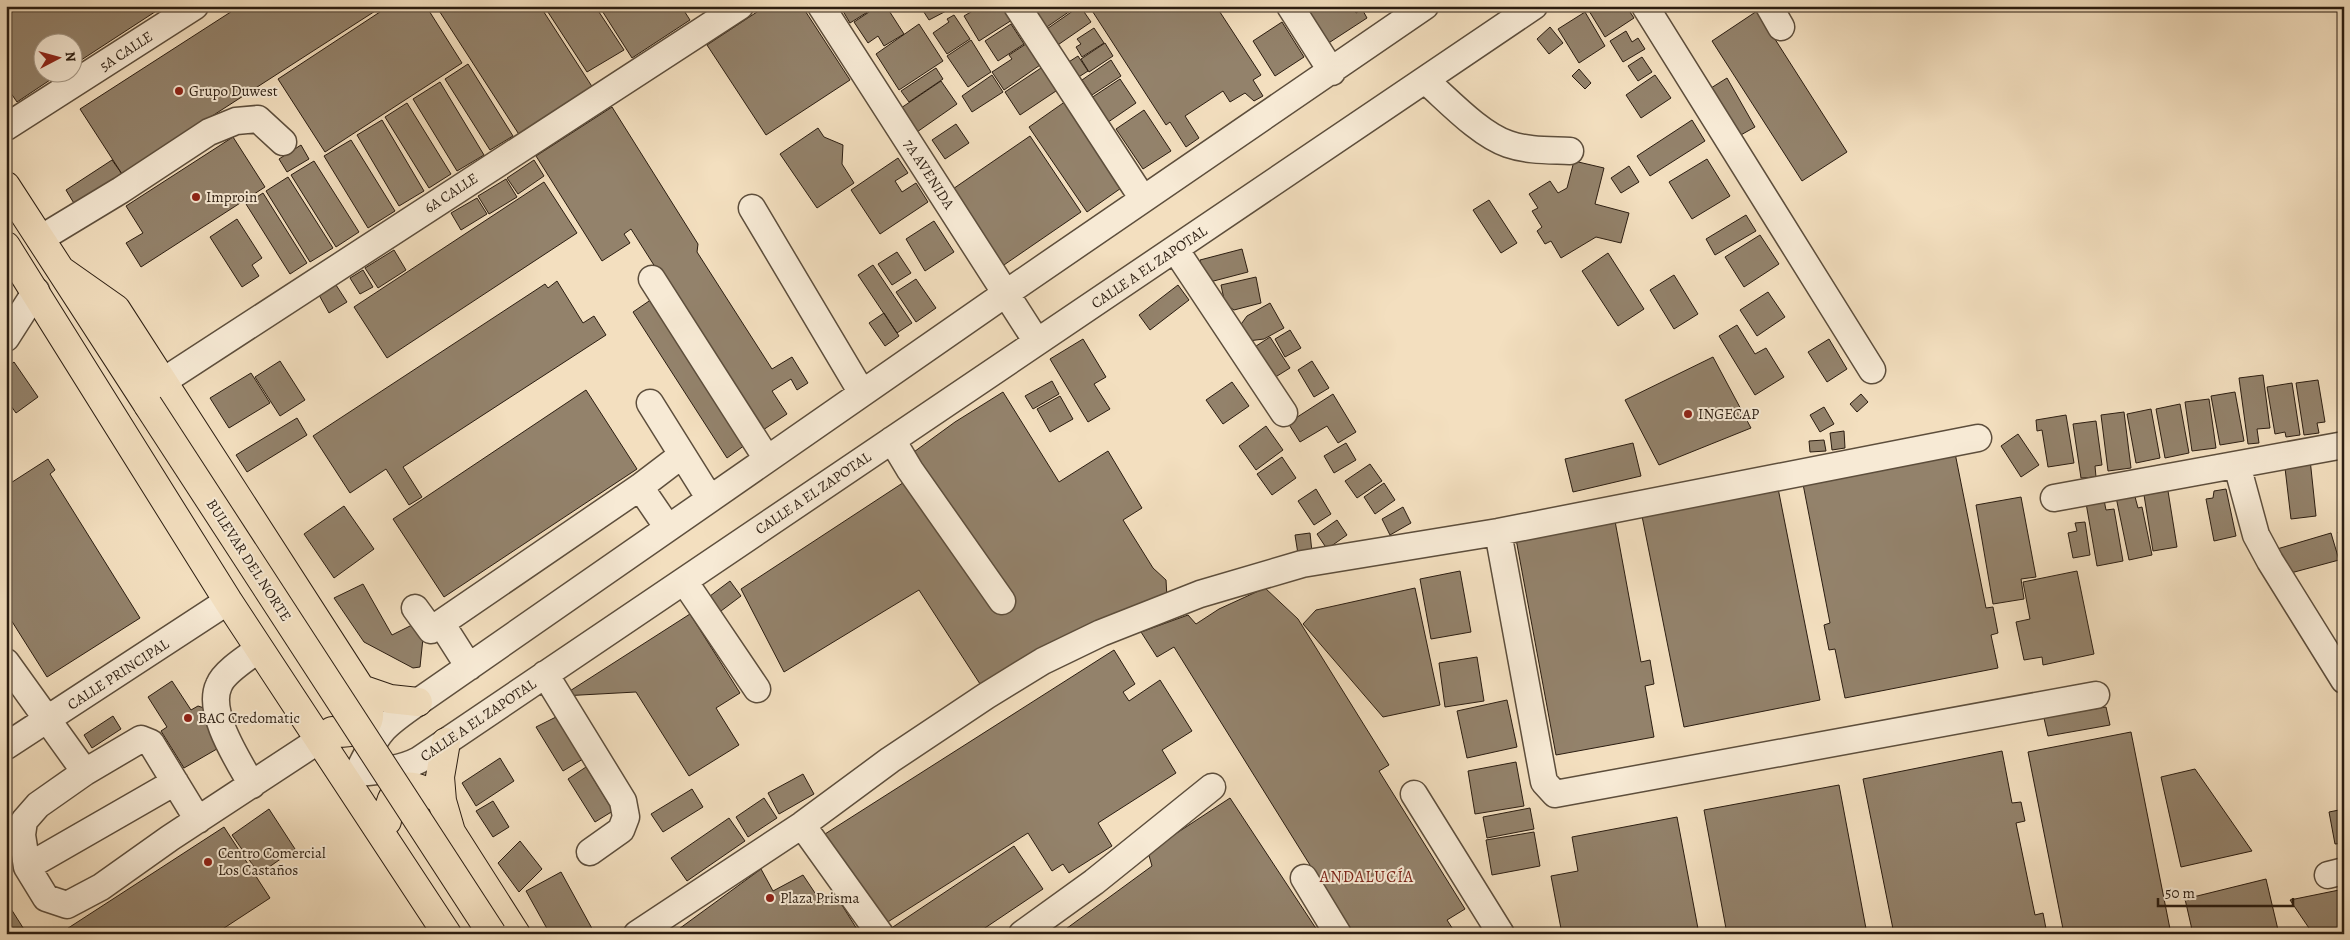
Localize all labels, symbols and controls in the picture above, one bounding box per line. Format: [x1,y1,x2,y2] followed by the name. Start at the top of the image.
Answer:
[95,26,157,76] street label: 5A CALLE
[32,32,82,82] north arrow
[60,51,80,63] text: N
[189,81,278,101] place label: Grupo Duwest
[173,85,185,97] marker: Grupo Duwest
[899,135,959,213] street label: 7A AVENIDA
[420,168,482,218] street label: 6A CALLE
[206,187,257,207] place label: Improin
[190,191,202,203] marker: Improin
[1087,221,1211,313] street label: CALLE A EL ZAPOTAL
[1698,404,1759,424] place label: INGECAP
[1682,408,1694,420] marker: INGECAP
[751,447,875,539] street label: CALLE A EL ZAPOTAL
[202,495,296,625] street label: BULEVAR DEL NORTE
[63,633,173,714] street label: CALLE PRINCIPAL
[416,674,540,766] street label: CALLE A EL ZAPOTAL
[198,708,300,728] place label: BAC Credomatic
[182,712,194,724] marker: BAC Credomatic
[218,843,326,880] place label: Centro Comercial Los Castaños
[202,856,214,868] marker: Centro Comercial Los Castaños
[1319,866,1414,888] district label: ANDALUCÍA
[2158,875,2292,907] scale bar
[2165,883,2195,903] text: 50 m
[780,888,859,908] place label: Plaza Prisma
[764,892,776,904] marker: Plaza Prisma

